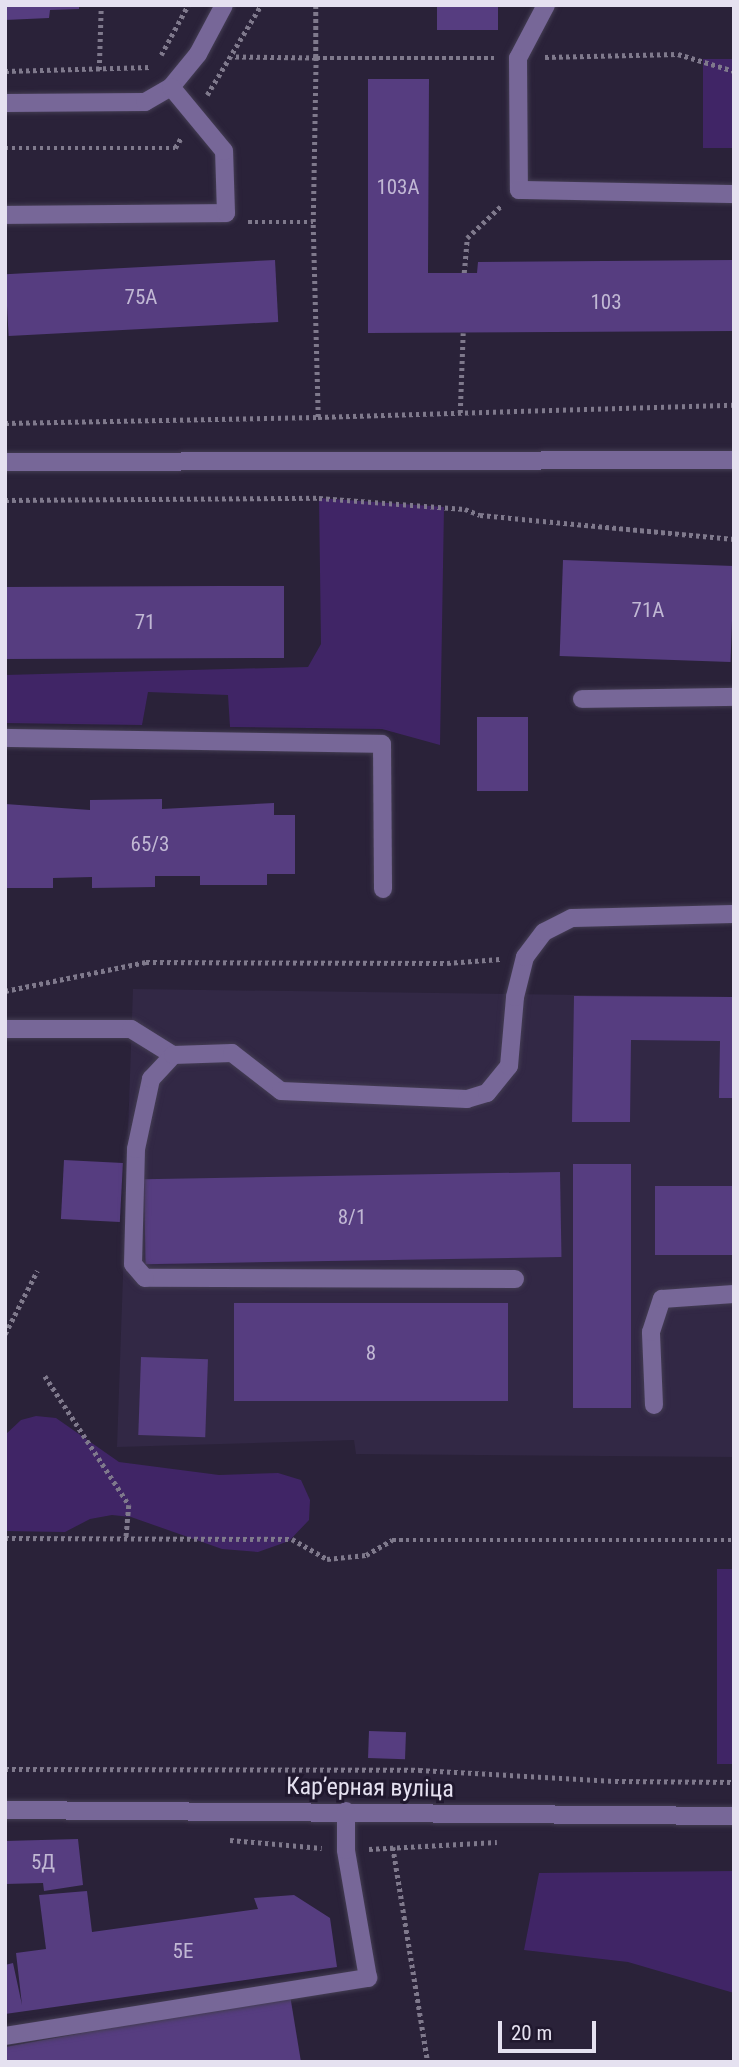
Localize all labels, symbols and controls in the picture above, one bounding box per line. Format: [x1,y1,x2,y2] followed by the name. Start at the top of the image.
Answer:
[376,174,420,200] house number: 103А
[125,284,157,310] house number: 75А
[590,289,622,315] house number: 103
[632,597,664,623] house number: 71A
[135,609,155,635] house number: 71
[131,831,169,857] house number: 65/3
[338,1204,366,1230] house number: 8/1
[366,1340,376,1366] house number: 8
[286,1772,454,1804] street label: Карʼерная вуліца
[31,1849,55,1875] house number: 5Д
[173,1938,193,1964] house number: 5Е
[501,2008,599,2052] scale bar
[511,2021,552,2045] text: 20 m

